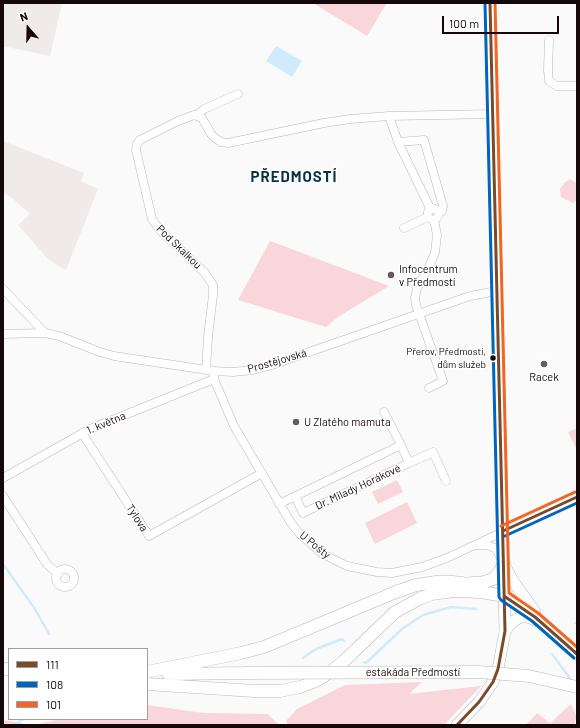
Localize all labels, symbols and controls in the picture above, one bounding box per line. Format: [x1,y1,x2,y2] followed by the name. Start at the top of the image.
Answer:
[8,8,48,48] north arrow
[444,8,561,34] scale bar
[18,9,29,24] text: N
[449,16,479,30] text: 100 m
[251,168,337,186] district label: PŘEDMOSTÍ
[154,222,204,272] street label: Pod Skalkou
[399,262,458,288] place label: Infocentrum v Předmostí
[386,270,396,280] marker: Infocentrum v Předmostí
[246,346,308,376] street label: Prostějovská
[406,346,486,370] place label: Přerov, Předmostí, dům služeb
[488,353,498,363] marker: Přerov, Předmostí, dům služeb
[539,359,549,369] marker: Racek
[529,370,559,384] place label: Racek
[85,409,127,437] street label: 1. května
[304,415,391,429] place label: U Zlatého mamuta
[291,417,301,427] marker: U Zlatého mamuta
[313,461,403,513] street label: Dr. Milady Horákové
[123,502,151,534] street label: Tylova
[297,529,333,561] street label: U Pošty
[8,648,148,720] legend
[46,657,59,671] text: 111
[366,665,460,679] street label: estakáda Předmostí
[46,677,63,691] text: 108
[46,697,61,711] text: 101

